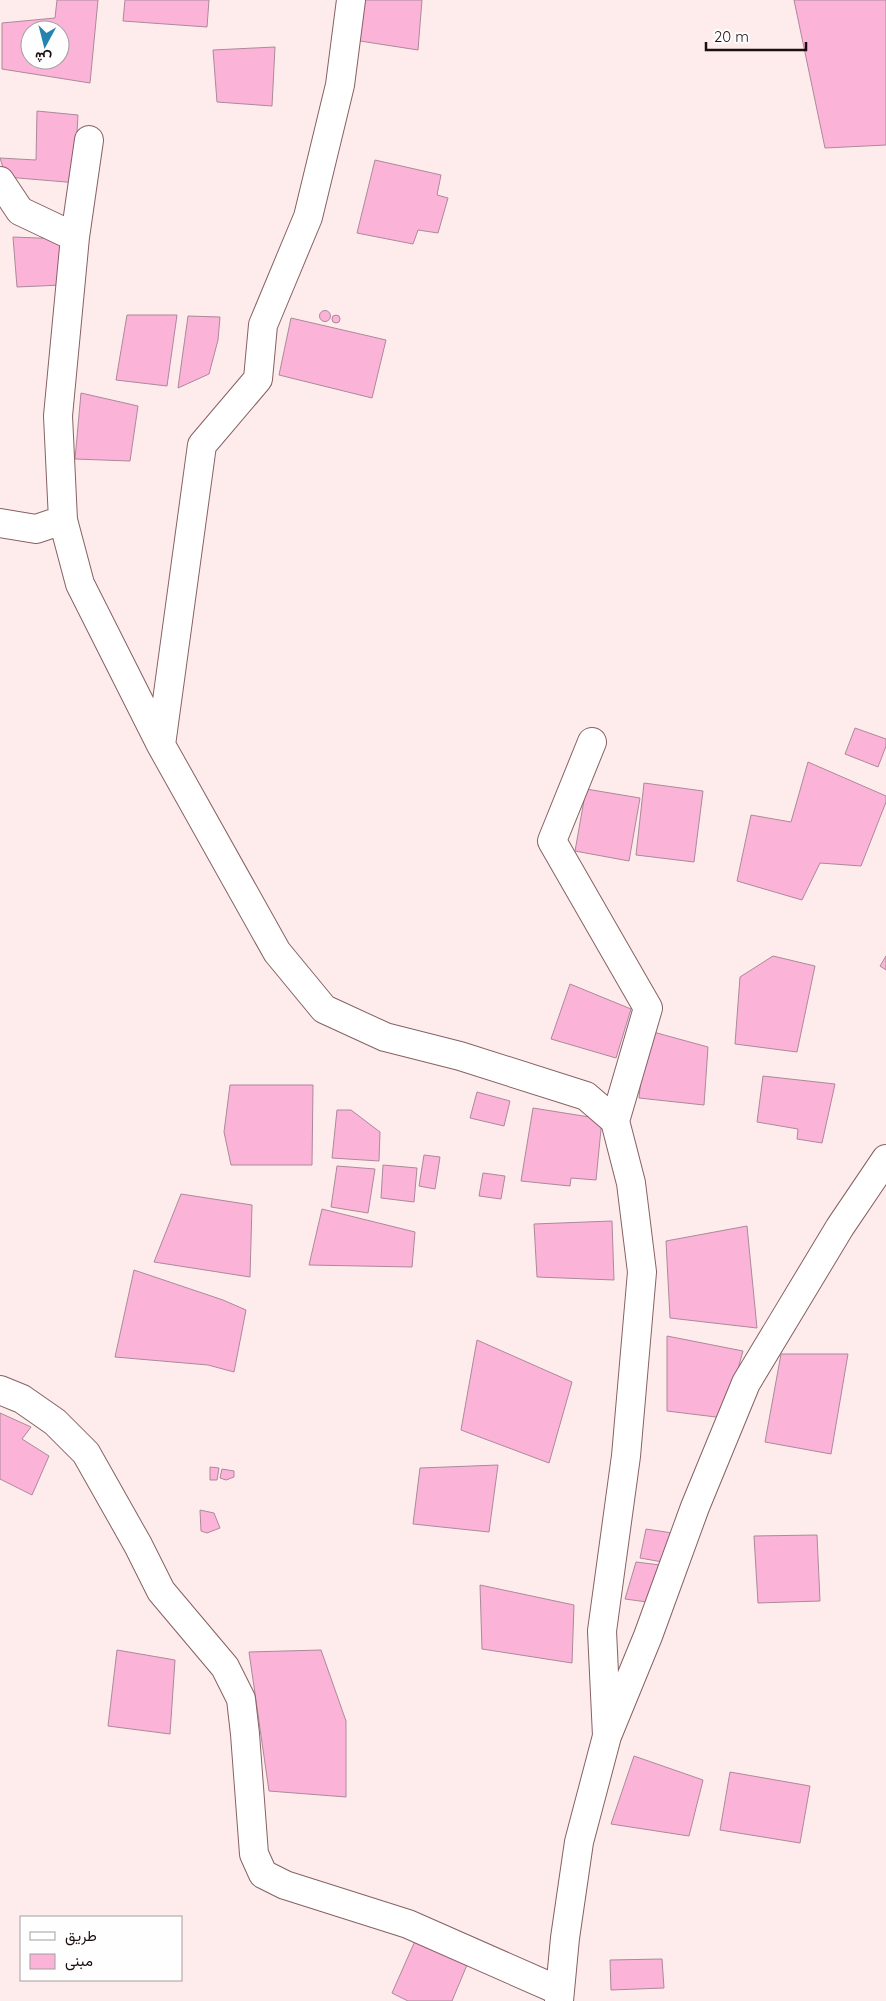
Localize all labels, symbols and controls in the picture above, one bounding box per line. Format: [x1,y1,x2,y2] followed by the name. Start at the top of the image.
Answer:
[20,20,70,70] north arrow
[706,20,806,52] scale bar
[714,27,749,46] text: 20 m
[34,48,53,68] text: ش
[20,1916,182,1981] legend
[65,1926,97,1946] text: طريق
[65,1951,93,1971] text: مبنى

